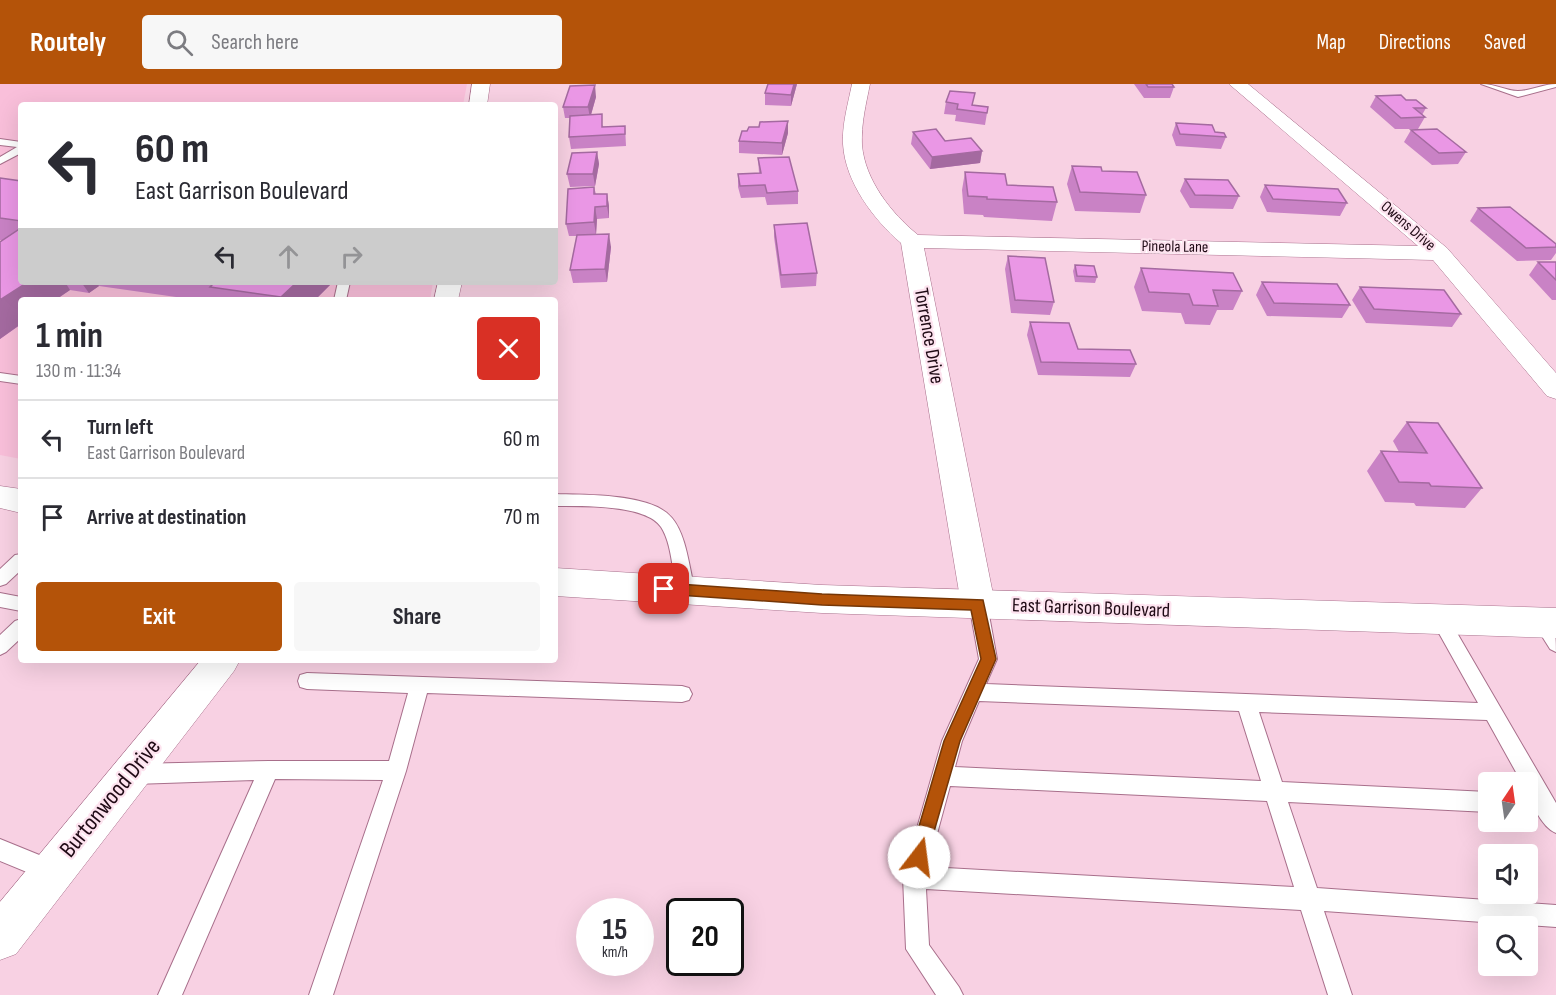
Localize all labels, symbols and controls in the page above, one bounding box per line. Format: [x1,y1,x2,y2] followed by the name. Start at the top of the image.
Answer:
[142,15,562,69] search box
[30,26,106,59] text: Routely
[163,26,196,59] icon: search
[211,29,299,56] text: Search here
[1316,30,1346,55] text: Map
[1379,30,1451,55] text: Directions
[1484,30,1526,55] text: Saved
[135,124,209,175] text: 60 m
[36,126,114,204] icon: left
[135,175,349,207] text: East Garrison Boulevard
[1377,197,1439,255] street label: Owens Drive
[1141,237,1209,257] street label: Pineola Lane
[209,240,242,273] icon: left
[272,240,305,273] icon: ahead
[335,240,368,273] icon: right
[909,286,949,386] street label: Torrence Drive
[36,315,103,358] text: 1 min
[477,317,540,380] button: close
[36,359,121,383] text: 130 m · 11:34
[87,414,153,441] text: Turn left
[36,423,69,456] icon: left
[503,426,540,453] text: 60 m
[87,441,245,465] text: East Garrison Boulevard
[36,501,69,534] icon: arrive
[87,504,246,531] text: Arrive at destination
[504,504,540,531] text: 70 m
[638,563,689,614] pin
[647,572,680,605] icon: arrive
[36,582,282,651] button: Exit
[294,582,540,651] button: Share
[1012,593,1170,623] street label: East Garrison Boulevard
[53,733,167,863] street label: Burtonwood Drive
[1478,772,1538,832] north arrow
[1478,772,1538,976] map controls
[887,825,951,889] position arrow
[1478,844,1538,904] button: sound
[666,898,744,976] speed limit sign: 20
[603,912,628,948] text: 15
[1478,916,1538,976] button: search
[602,943,628,962] text: km/h

